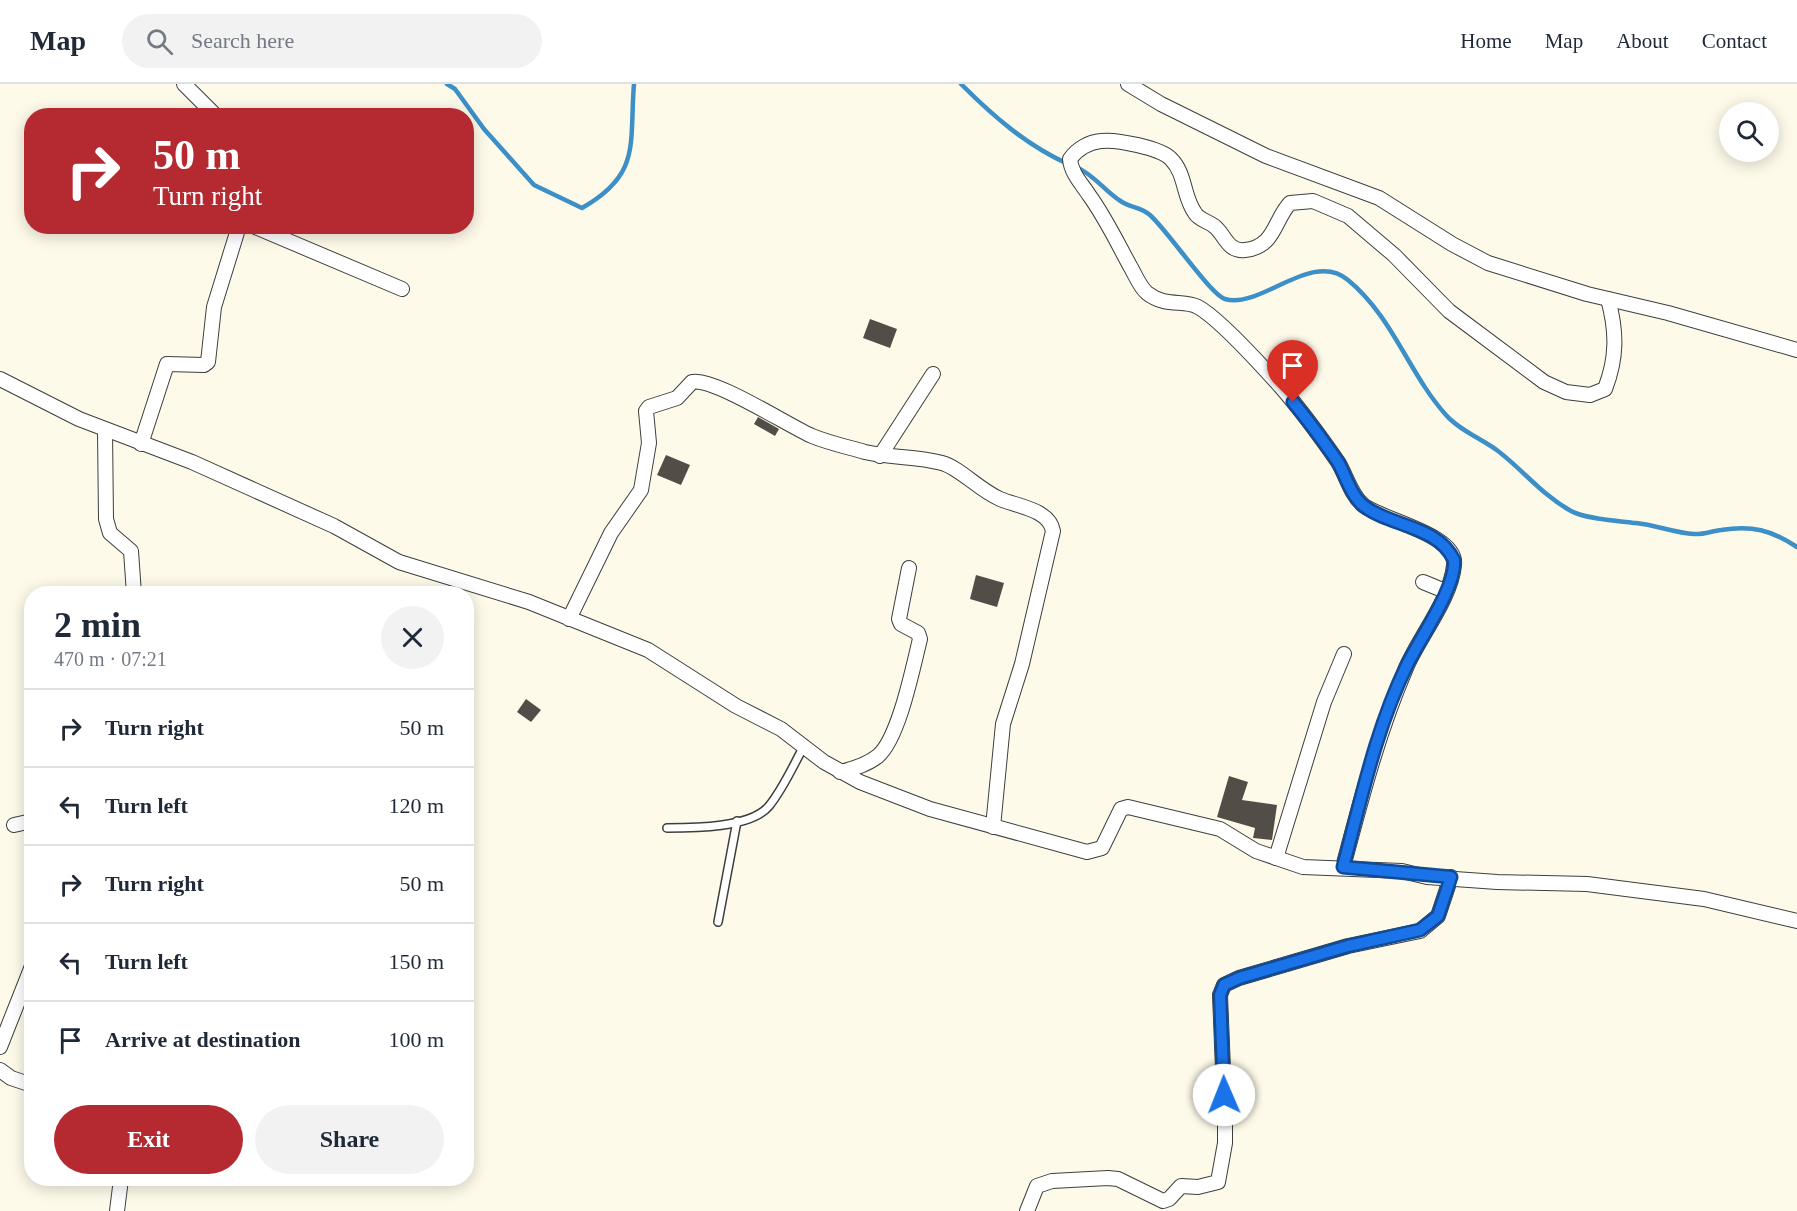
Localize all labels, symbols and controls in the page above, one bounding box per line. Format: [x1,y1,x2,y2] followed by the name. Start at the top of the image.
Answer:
[122,14,542,68] search box
[30,25,86,56] text: Map
[143,25,176,58] icon: search
[191,28,294,53] text: Search here
[1460,29,1512,53] text: Home
[1545,29,1583,53] text: Map
[1616,29,1669,53] text: About
[1702,29,1767,53] text: Contact
[1719,102,1779,162] map controls
[1719,102,1779,162] button: search
[54,132,132,210] icon: right
[153,132,241,178] text: 50 m
[153,181,262,211] text: Turn right
[1267,340,1318,402] pin
[1276,349,1309,382] icon: arrive
[54,605,141,645] text: 2 min
[381,606,444,669] button: close
[54,648,167,670] text: 470 m · 07:21
[54,712,87,745] icon: right
[105,715,204,740] text: Turn right
[399,715,444,740] text: 50 m
[54,790,87,823] icon: left
[105,793,188,818] text: Turn left
[388,793,444,818] text: 120 m
[54,868,87,901] icon: right
[105,871,204,896] text: Turn right
[399,871,444,896] text: 50 m
[54,946,87,979] icon: left
[105,949,188,974] text: Turn left
[388,949,444,974] text: 150 m
[54,1024,87,1057] icon: arrive
[105,1027,301,1052] text: Arrive at destination
[388,1027,444,1052] text: 100 m
[1192,1063,1256,1127] position arrow
[54,1105,243,1174] button: Exit
[255,1105,444,1174] button: Share

